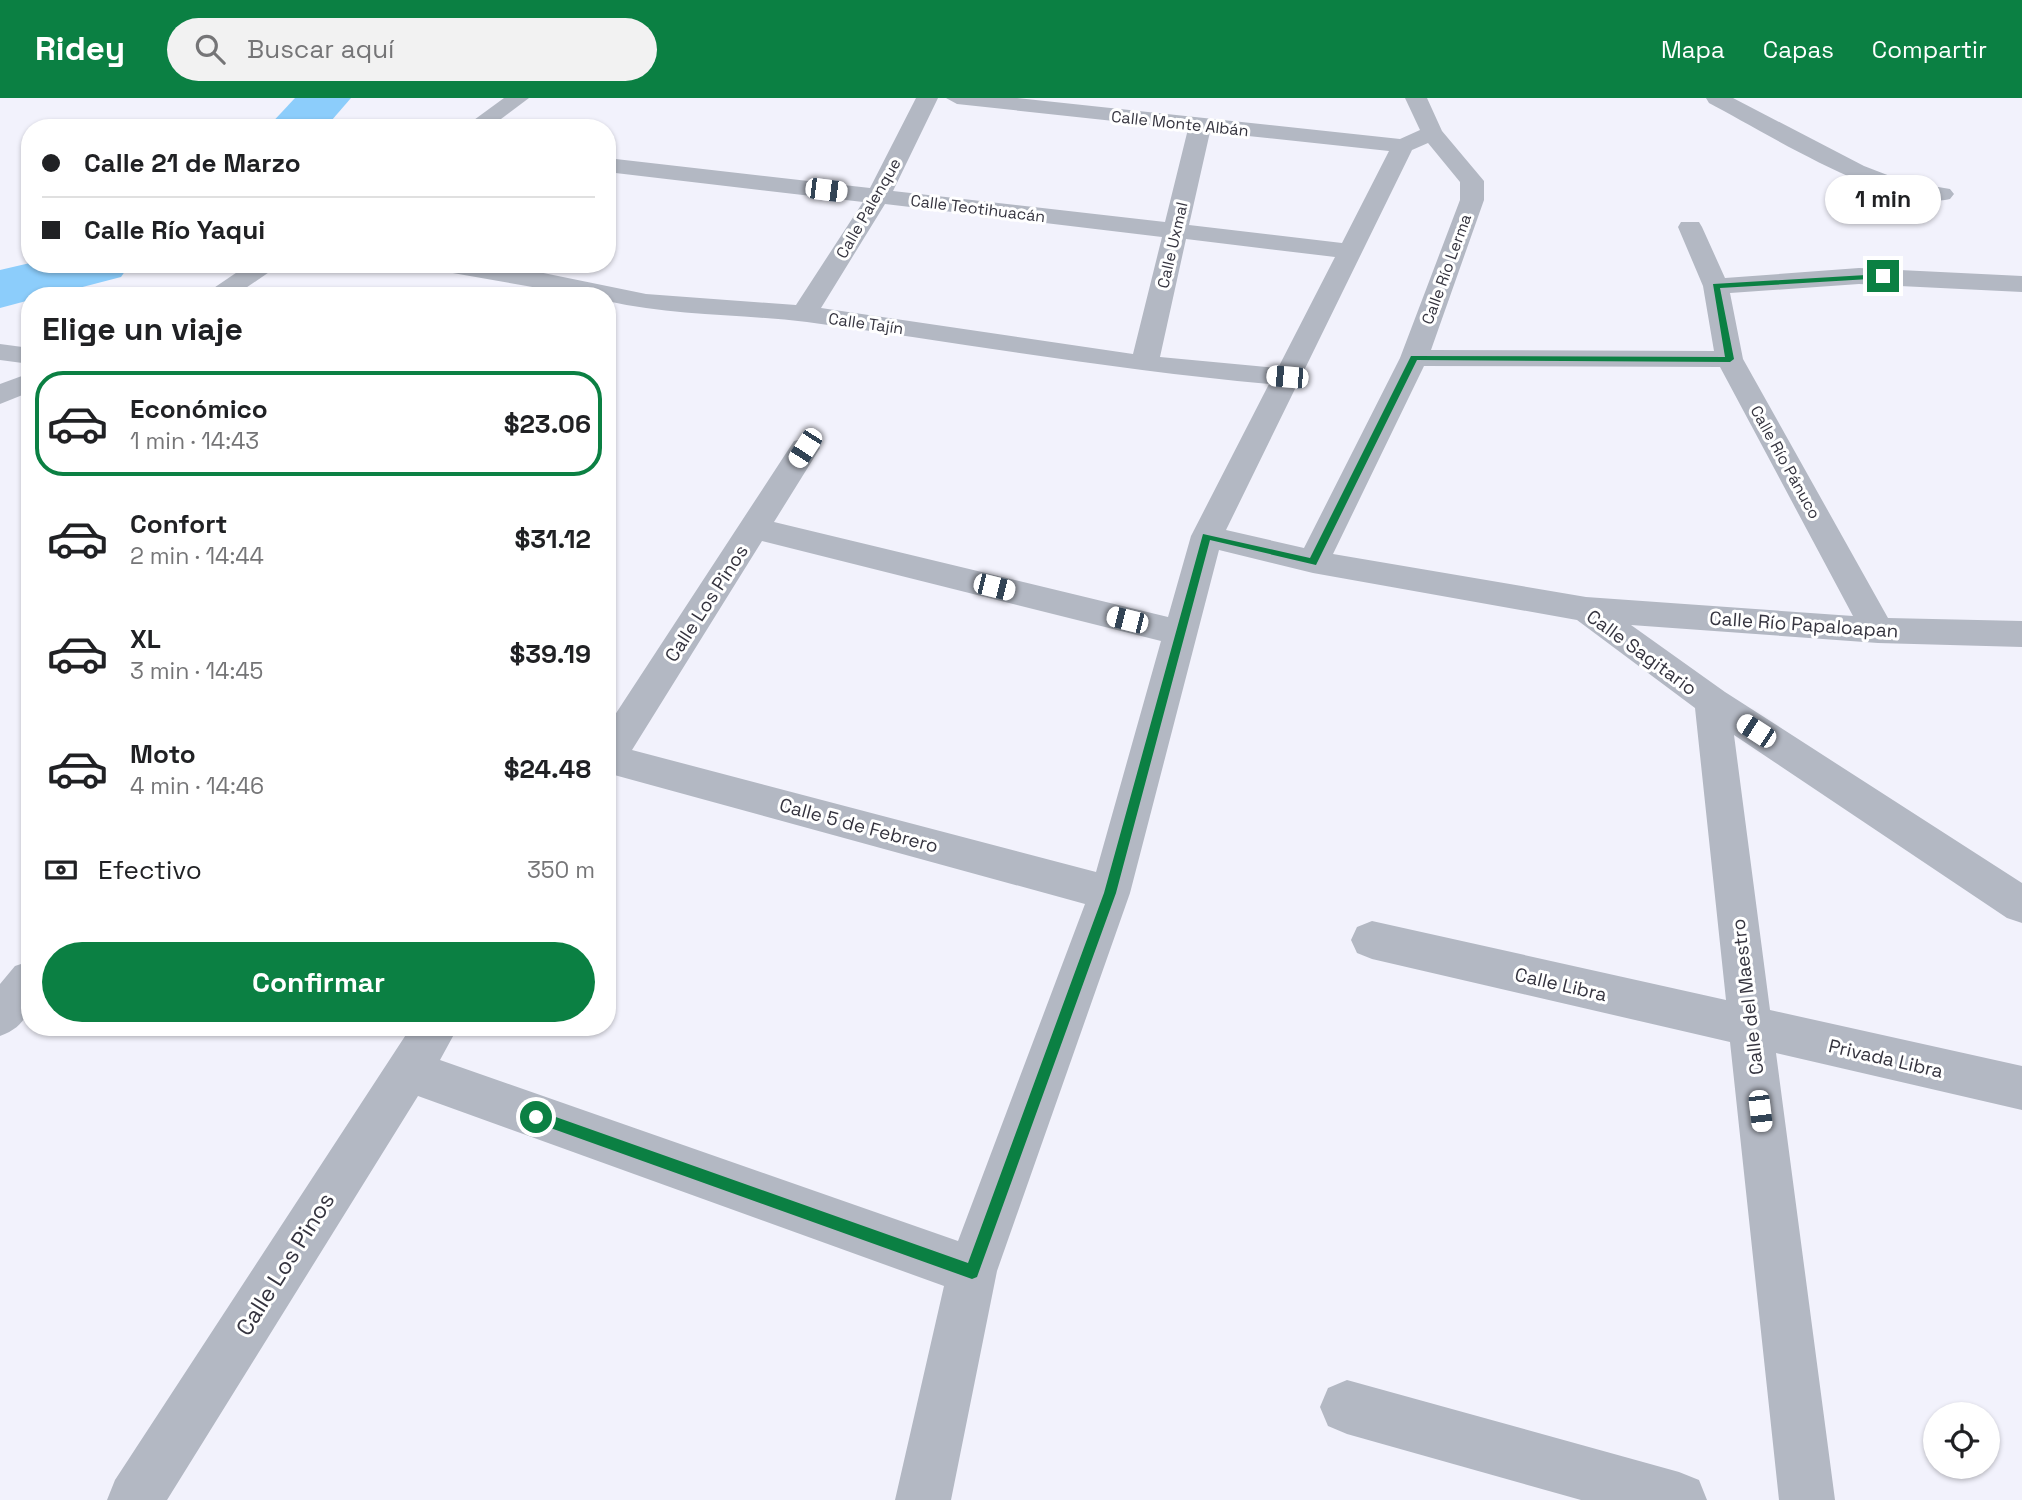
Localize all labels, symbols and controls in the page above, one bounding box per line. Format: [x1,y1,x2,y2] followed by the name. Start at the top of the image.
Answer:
[167,18,657,81] search box
[35,28,125,70] text: Ridey
[191,30,229,68] icon: search
[247,32,394,66] text: Buscar aquí
[1661,34,1725,65] text: Mapa
[1763,34,1834,65] text: Capas
[1872,34,1987,65] text: Compartir
[1110,106,1250,141] street label: Calle Monte Albán
[84,146,301,180] text: Calle 21 de Marzo
[831,154,906,262] street label: Calle Palenque
[1825,174,1941,223] callout: 1 min
[804,177,849,203] car
[1855,184,1911,214] text: 1 min
[909,190,1047,227] street label: Calle Teotihuacán
[1152,200,1193,290] street label: Calle Uxmal
[1417,211,1476,327] street label: Calle Río Lerma
[84,213,265,247] text: Calle Río Yaqui
[1867,260,1899,292] route end
[827,308,905,339] street label: Calle Tajín
[42,309,243,349] text: Elige un viaje
[1266,365,1309,389] car
[46,392,109,455] icon: car
[130,392,268,426] text: Económico
[1746,402,1825,523] street label: Calle Río Pánuco
[504,407,591,441] text: $23.06
[785,425,826,471] car
[130,426,259,456] text: 1 min · 14:43
[46,507,109,570] icon: car
[130,507,227,541] text: Confort
[515,522,591,556] text: $31.12
[659,540,754,667] street label: Calle Los Pinos
[130,541,264,571] text: 2 min · 14:44
[972,572,1017,602] car
[1581,604,1702,701] street label: Calle Sagitario
[1105,605,1150,635] car
[1709,605,1899,644] street label: Calle Río Papaloapan
[46,622,109,685] icon: car
[130,622,161,656] text: XL
[509,637,591,671] text: $39.19
[130,656,263,686] text: 3 min · 14:45
[1733,711,1780,751] car
[46,737,109,800] icon: car
[130,737,196,771] text: Moto
[504,752,591,786] text: $24.48
[130,771,264,801] text: 4 min · 14:46
[777,792,941,859] street label: Calle 5 de Febrero
[42,851,80,889] icon: cash
[98,853,202,887] text: Efectivo
[527,855,595,885] text: 350 m
[1726,917,1769,1076] street label: Calle del Maestro
[42,942,595,1022] button: Confirmar
[1512,962,1609,1007] street label: Calle Libra
[1826,1033,1946,1084] street label: Privada Libra
[1748,1089,1773,1133] car
[520,1101,552,1133] route start
[229,1187,341,1341] street label: Calle Los Pinos
[1923,1402,2000,1479] map controls
[1923,1402,2000,1479] button: locate

